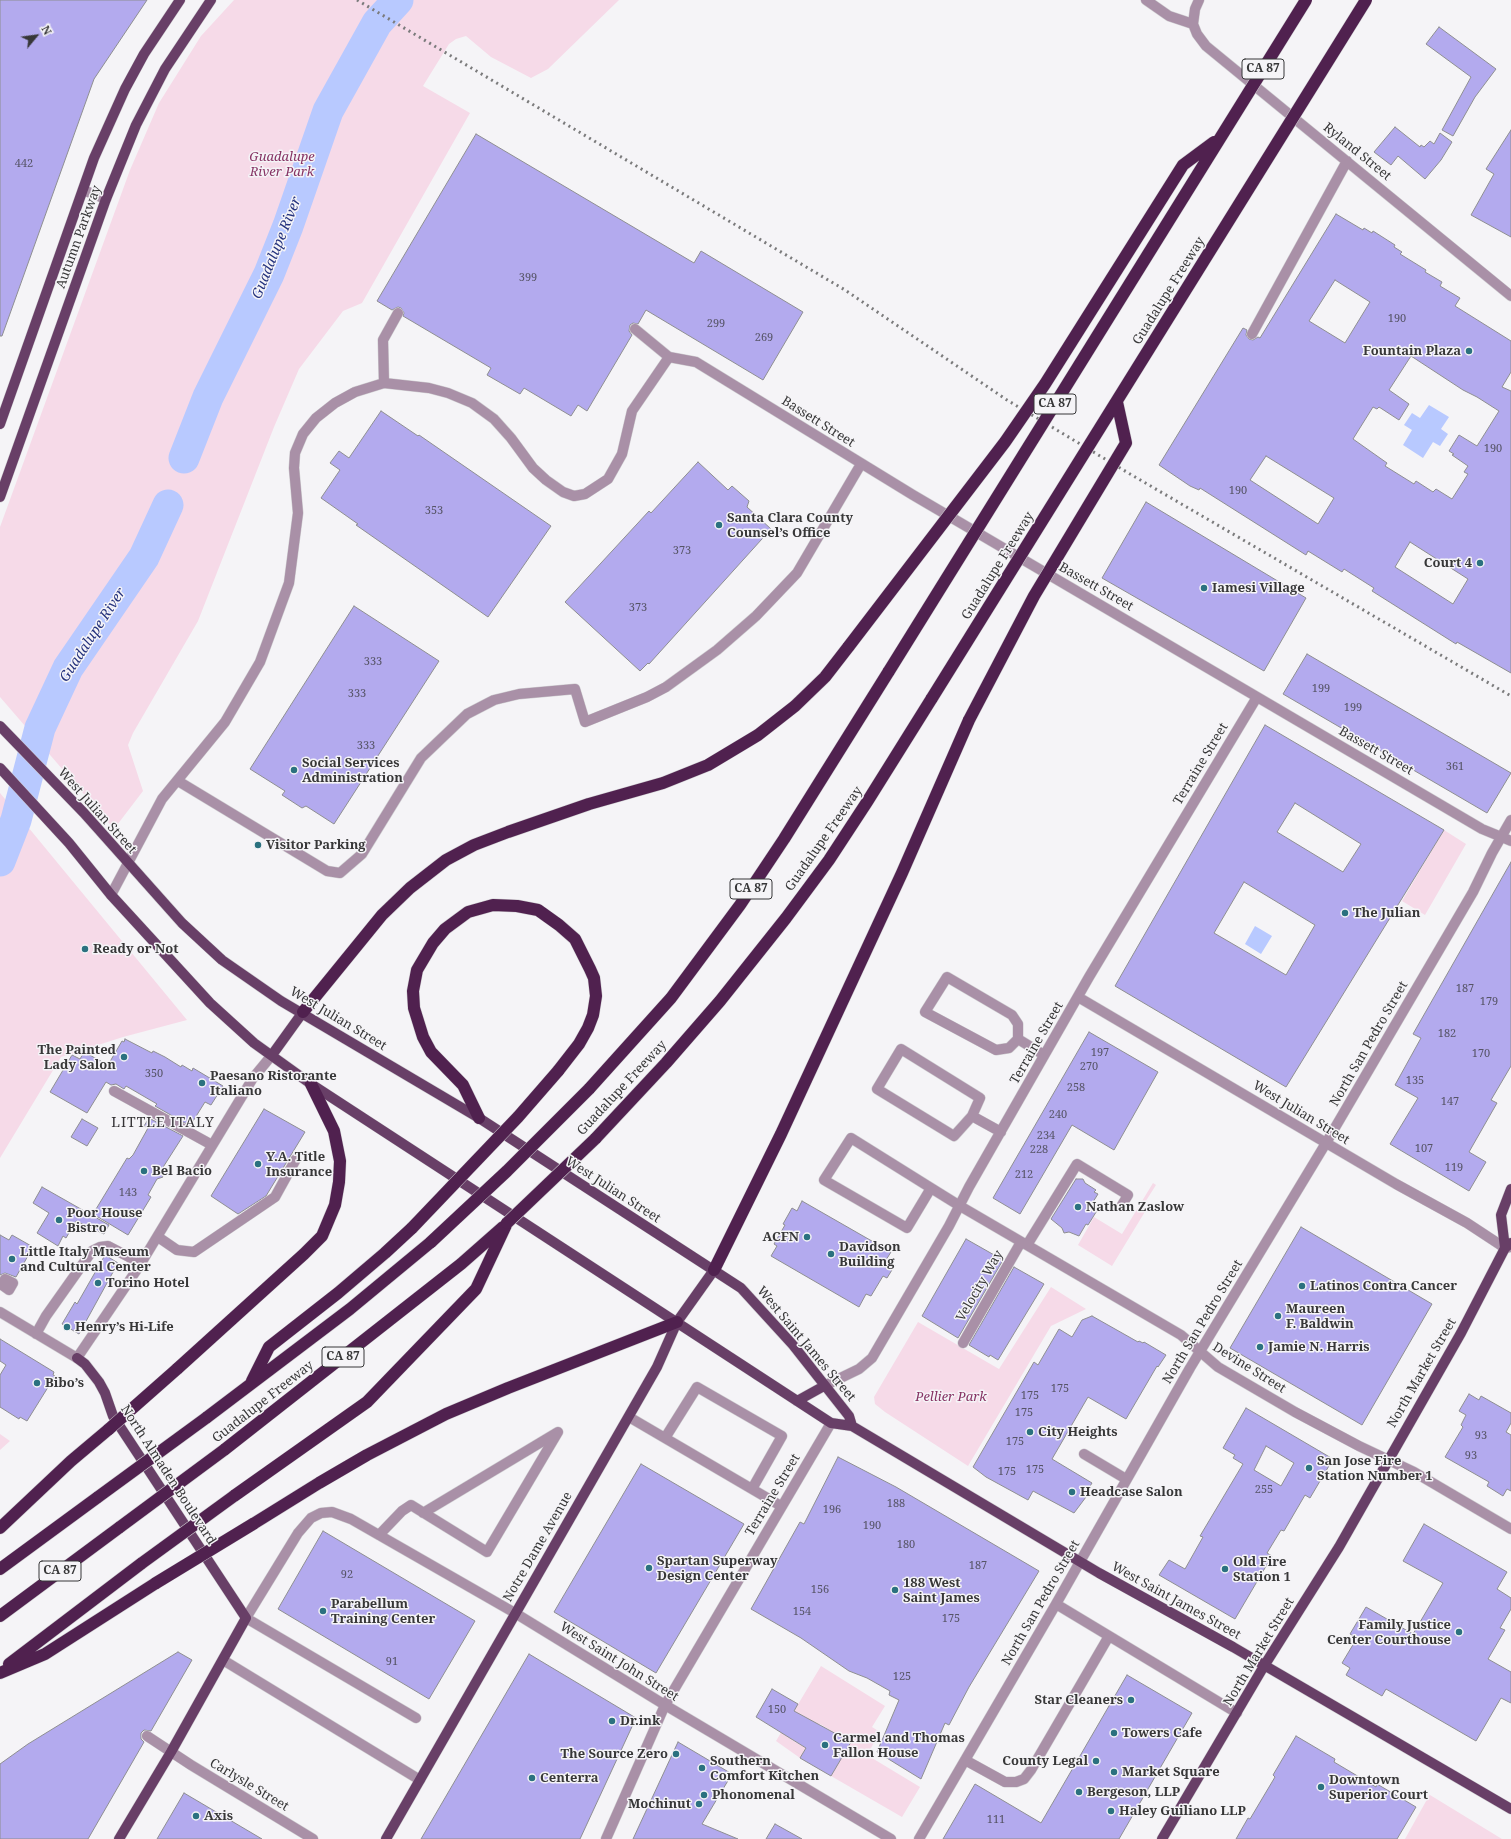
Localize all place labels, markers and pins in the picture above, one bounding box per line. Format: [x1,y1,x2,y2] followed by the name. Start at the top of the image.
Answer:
[1363,343,1461,359] place label: Fountain Plaza
[1464,346,1474,356] marker: Fountain Plaza
[727,510,853,541] place label: Santa Clara County Counsel’s Office
[714,520,724,530] marker: Santa Clara County Counsel’s Office
[1424,555,1472,571] place label: Court 4
[1475,558,1485,568] marker: Court 4
[1212,580,1305,596] place label: Iamesi Village
[1199,583,1209,593] marker: Iamesi Village
[302,755,403,786] place label: Social Services Administration
[289,765,299,775] marker: Social Services Administration
[266,837,366,853] place label: Visitor Parking
[253,840,263,850] marker: Visitor Parking
[1353,905,1420,921] place label: The Julian
[1340,908,1350,918] marker: The Julian
[93,941,178,957] place label: Ready or Not
[80,944,90,954] marker: Ready or Not
[38,1042,116,1073] place label: The Painted Lady Salon
[119,1052,129,1062] marker: The Painted Lady Salon
[210,1068,337,1099] place label: Paesano Ristorante Italiano
[197,1078,207,1088] marker: Paesano Ristorante Italiano
[266,1149,332,1180] place label: Y.A. Title Insurance
[253,1159,263,1169] marker: Y.A. Title Insurance
[152,1163,212,1179] place label: Bel Bacio
[139,1166,149,1176] marker: Bel Bacio
[1086,1199,1184,1215] place label: Nathan Zaslow
[1073,1202,1083,1212] marker: Nathan Zaslow
[67,1205,142,1236] place label: Poor House Bistro
[54,1215,64,1225] marker: Poor House Bistro
[762,1229,799,1245] place label: ACFN
[802,1232,812,1242] marker: ACFN
[839,1239,901,1270] place label: Davidson Building
[20,1244,151,1275] place label: Little Italy Museum and Cultural Center
[826,1249,836,1259] marker: Davidson Building
[7,1254,17,1264] marker: Little Italy Museum and Cultural Center
[106,1275,189,1291] place label: Torino Hotel
[93,1278,103,1288] marker: Torino Hotel
[1310,1278,1457,1294] place label: Latinos Contra Cancer
[1297,1281,1307,1291] marker: Latinos Contra Cancer
[1286,1301,1354,1332] place label: Maureen F. Baldwin
[1273,1311,1283,1321] marker: Maureen F. Baldwin
[75,1319,174,1335] place label: Henry’s Hi-Life
[62,1322,72,1332] marker: Henry’s Hi-Life
[1268,1339,1369,1355] place label: Jamie N. Harris
[1255,1342,1265,1352] marker: Jamie N. Harris
[45,1375,84,1391] place label: Bibo’s
[32,1378,42,1388] marker: Bibo’s
[1038,1424,1118,1440] place label: City Heights
[1025,1427,1035,1437] marker: City Heights
[1317,1453,1433,1484] place label: San Jose Fire Station Number 1
[1304,1463,1314,1473] marker: San Jose Fire Station Number 1
[1080,1484,1183,1500] place label: Headcase Salon
[1067,1487,1077,1497] marker: Headcase Salon
[657,1553,778,1584] place label: Spartan Superway Design Center
[1233,1554,1291,1585] place label: Old Fire Station 1
[644,1563,654,1573] marker: Spartan Superway Design Center
[1220,1564,1230,1574] marker: Old Fire Station 1
[903,1575,980,1606] place label: 188 West Saint James
[890,1585,900,1595] marker: 188 West Saint James
[331,1596,435,1627] place label: Parabellum Training Center
[318,1606,328,1616] marker: Parabellum Training Center
[1327,1617,1451,1648] place label: Family Justice Center Courthouse
[1454,1627,1464,1637] marker: Family Justice Center Courthouse
[1035,1692,1123,1708] place label: Star Cleaners
[1126,1695,1136,1705] marker: Star Cleaners
[620,1713,660,1729] place label: Dr.ink
[607,1716,617,1726] marker: Dr.ink
[1122,1725,1202,1741] place label: Towers Cafe
[1109,1728,1119,1738] marker: Towers Cafe
[833,1730,965,1761] place label: Carmel and Thomas Fallon House
[820,1740,830,1750] marker: Carmel and Thomas Fallon House
[560,1746,668,1762] place label: The Source Zero
[671,1749,681,1759] marker: The Source Zero
[710,1753,819,1784] place label: Southern Comfort Kitchen
[1002,1753,1088,1769] place label: County Legal
[1091,1756,1101,1766] marker: County Legal
[697,1763,707,1773] marker: Southern Comfort Kitchen
[1122,1764,1220,1780] place label: Market Square
[1109,1767,1119,1777] marker: Market Square
[540,1770,599,1786] place label: Centerra
[1329,1772,1428,1803] place label: Downtown Superior Court
[527,1773,537,1783] marker: Centerra
[1316,1782,1326,1792] marker: Downtown Superior Court
[1087,1784,1180,1800] place label: Bergeson, LLP
[712,1787,795,1803] place label: Phonomenal
[1074,1787,1084,1797] marker: Bergeson, LLP
[699,1790,709,1800] marker: Phonomenal
[628,1796,691,1812] place label: Mochinut
[694,1799,704,1809] marker: Mochinut
[1119,1803,1246,1819] place label: Haley Guiliano LLP
[1106,1806,1116,1816] marker: Haley Guiliano LLP
[204,1808,233,1824] place label: Axis
[191,1811,201,1821] marker: Axis

